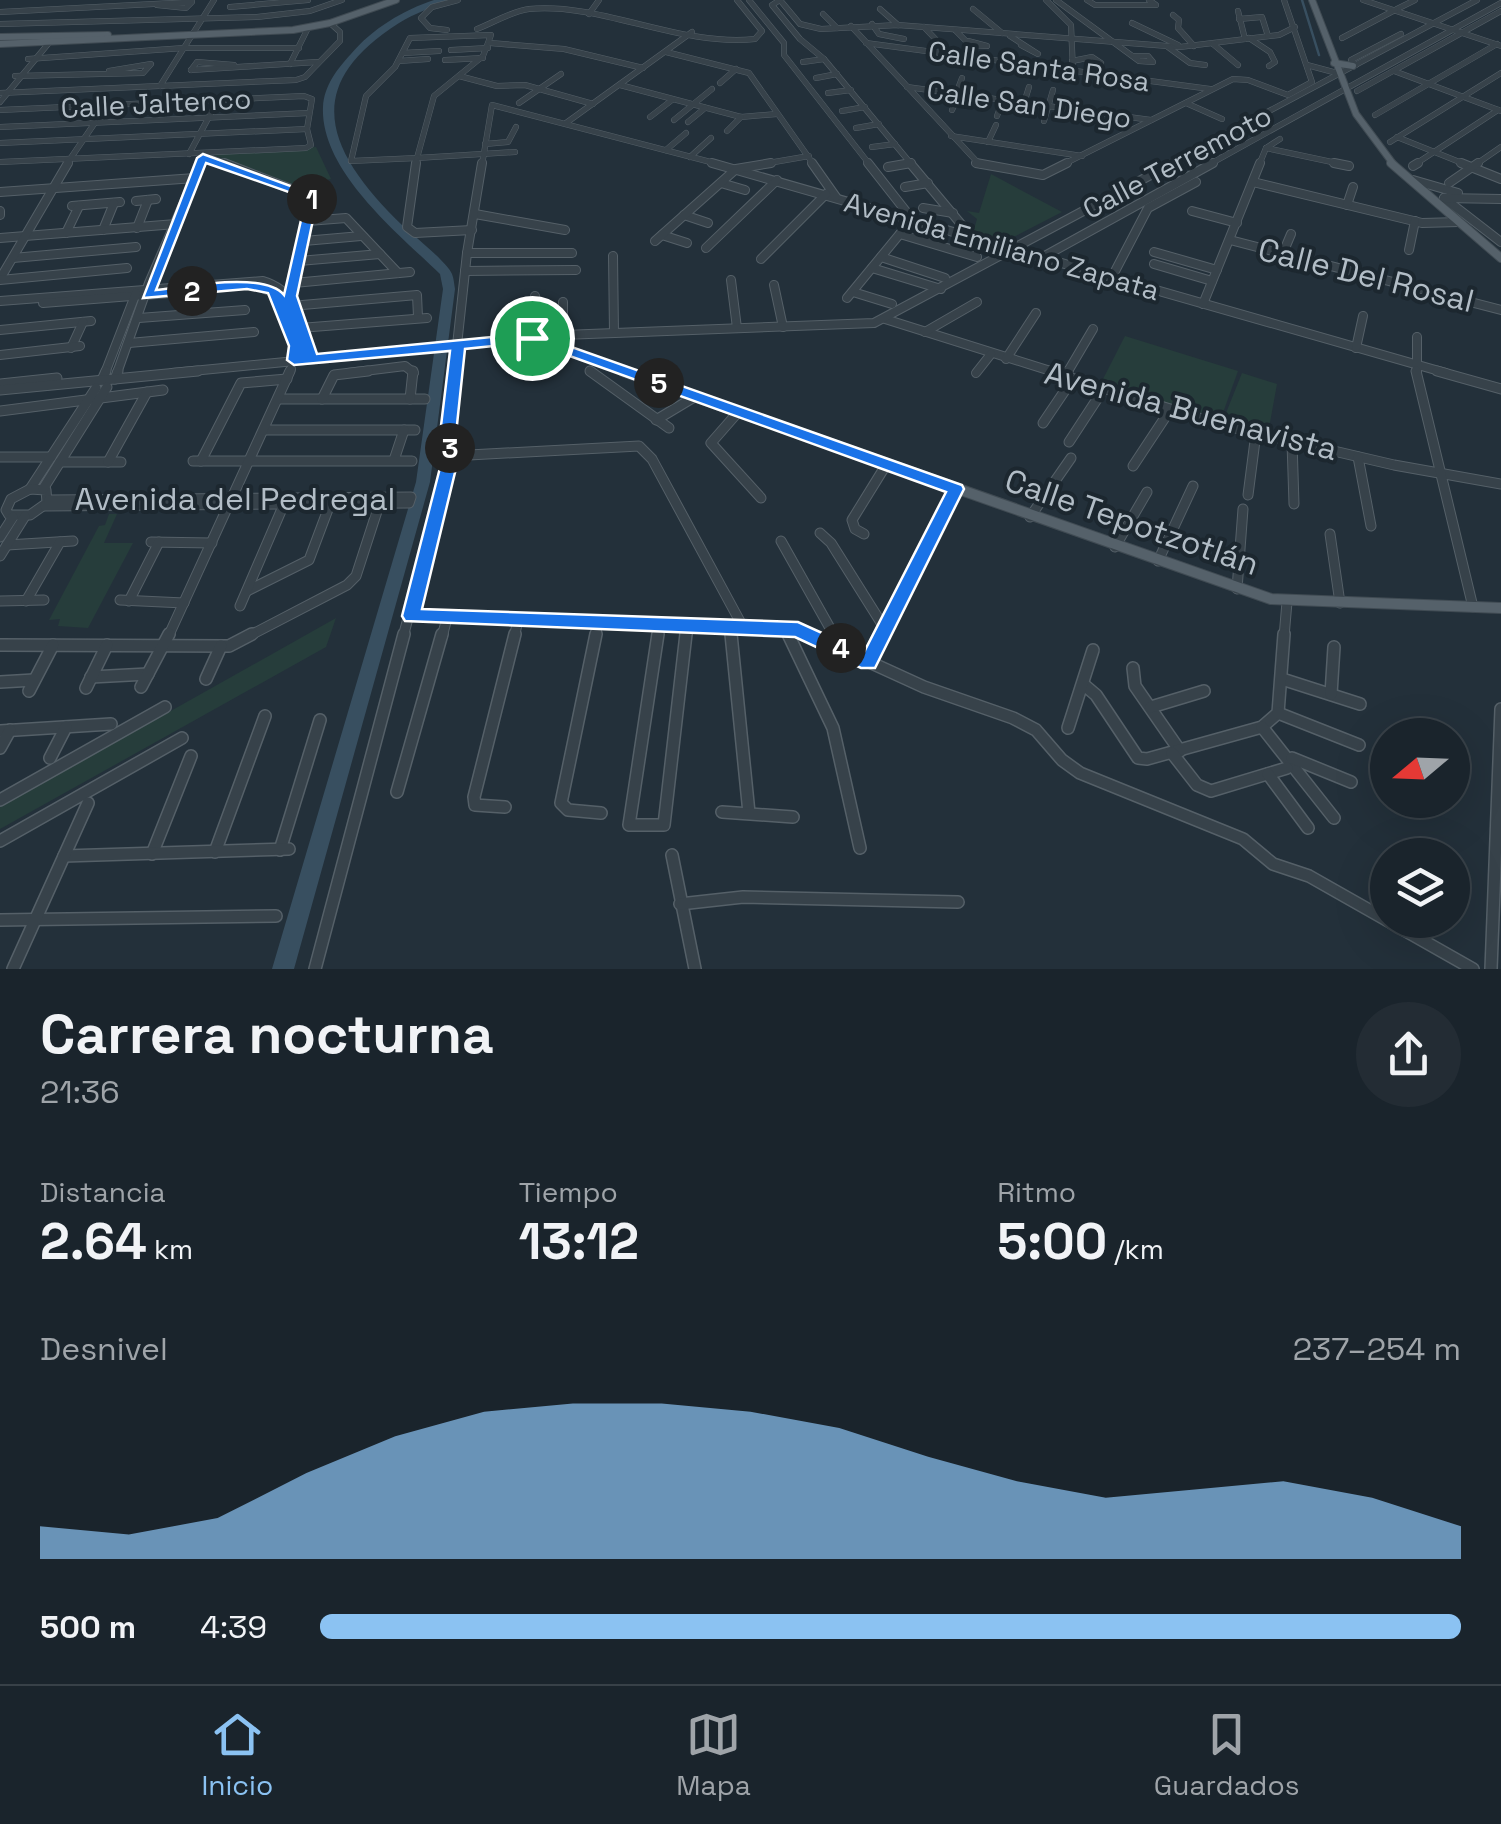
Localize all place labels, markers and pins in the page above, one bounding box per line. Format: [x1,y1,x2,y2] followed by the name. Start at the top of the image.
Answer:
[287,174,337,224] pin: 1
[167,266,217,316] pin: 2
[490,296,575,381] pin
[634,358,684,408] pin: 5
[425,423,475,473] pin: 3
[816,623,866,673] pin: 4

